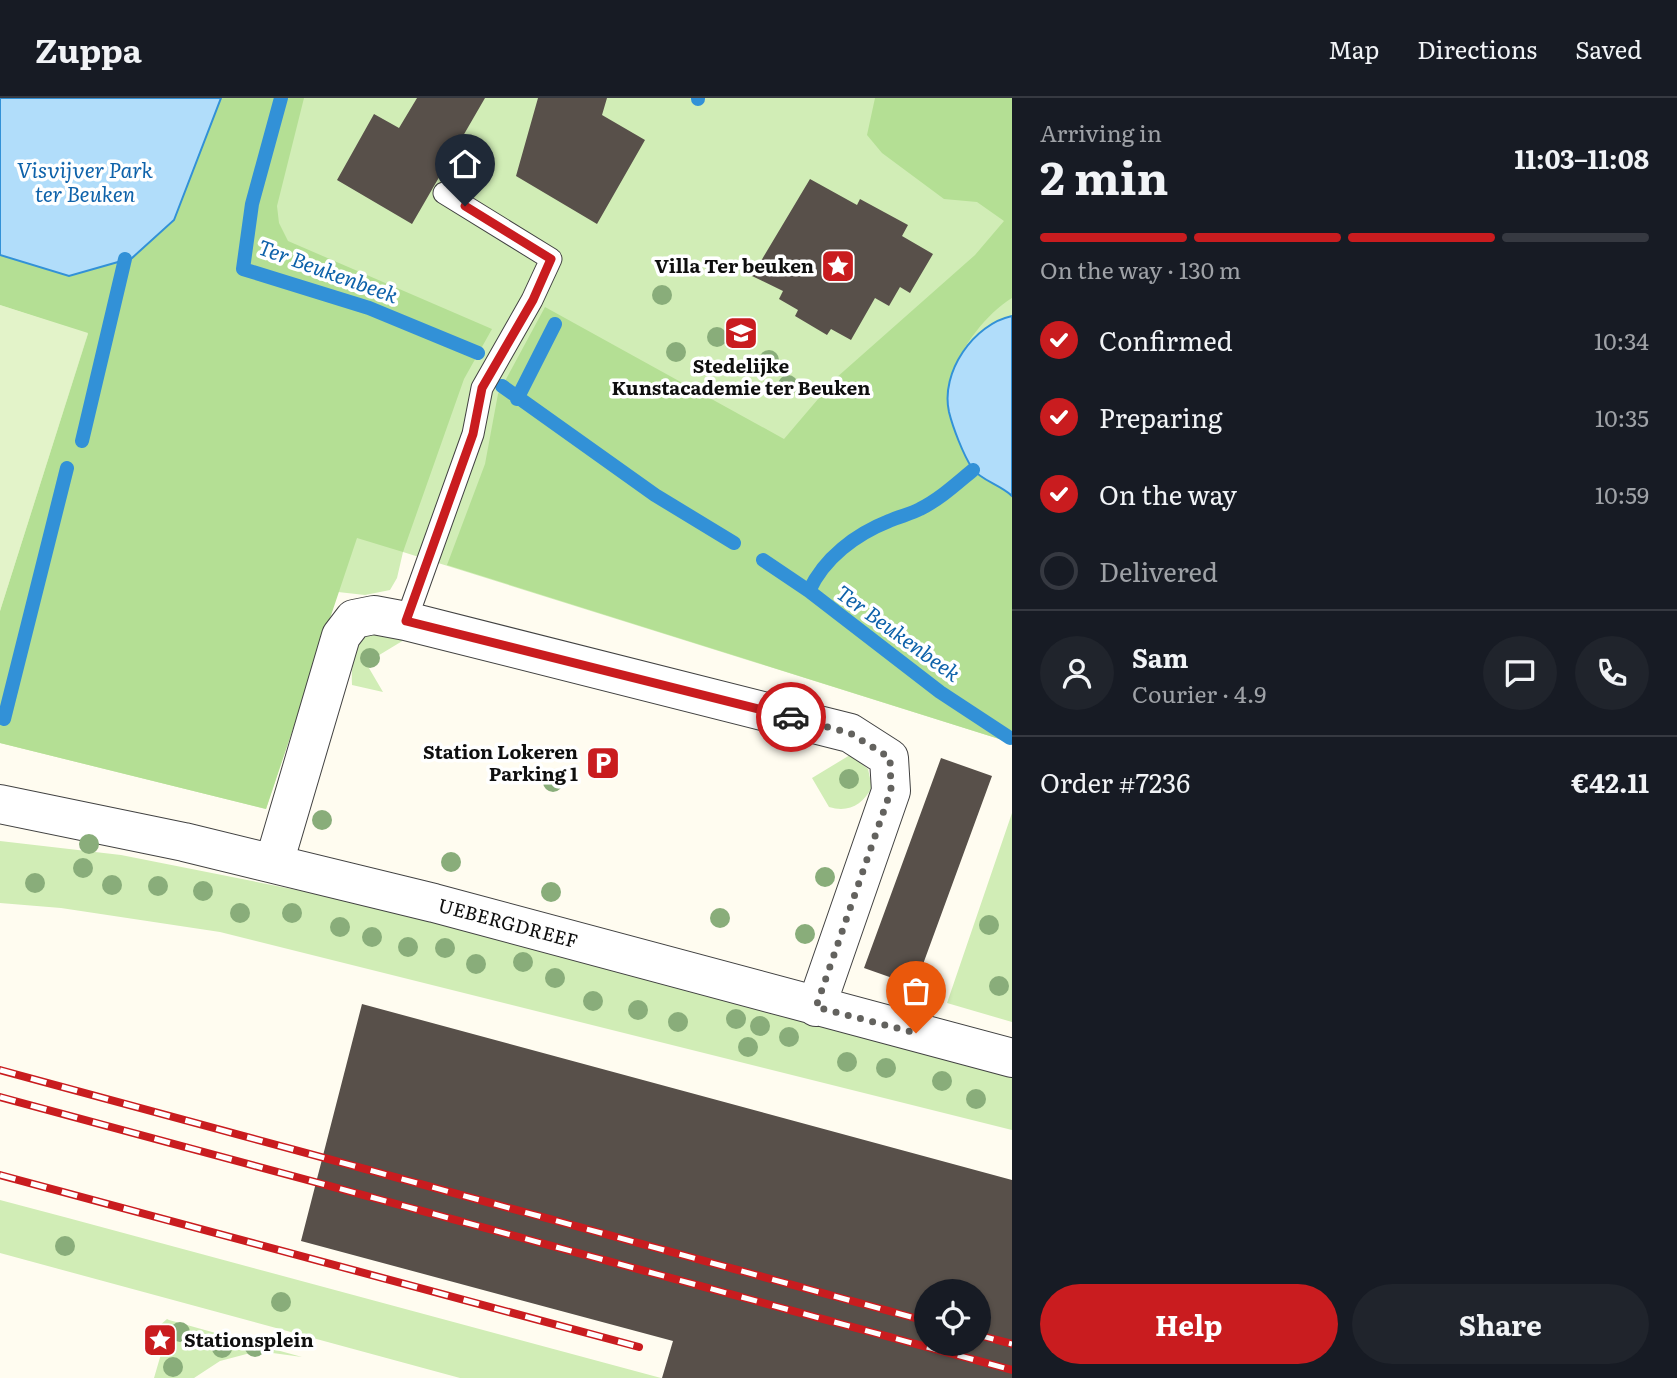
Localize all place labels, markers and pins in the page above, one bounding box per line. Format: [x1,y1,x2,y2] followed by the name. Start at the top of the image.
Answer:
[435,134,495,206] pin
[819,247,857,285] place icon: Villa Ter beuken
[655,251,814,279] place label: Villa Ter beuken
[722,314,760,352] school or university icon: Stedelijke Kunstacademie ter Beuken
[612,351,870,401] place label: Stedelijke Kunstacademie ter Beuken
[423,737,578,787] place label: Station Lokeren Parking 1
[584,744,622,782] parking icon: Station Lokeren Parking 1
[886,961,946,1033] pin
[141,1321,179,1359] place icon: Stationsplein
[184,1325,314,1353] place label: Stationsplein

